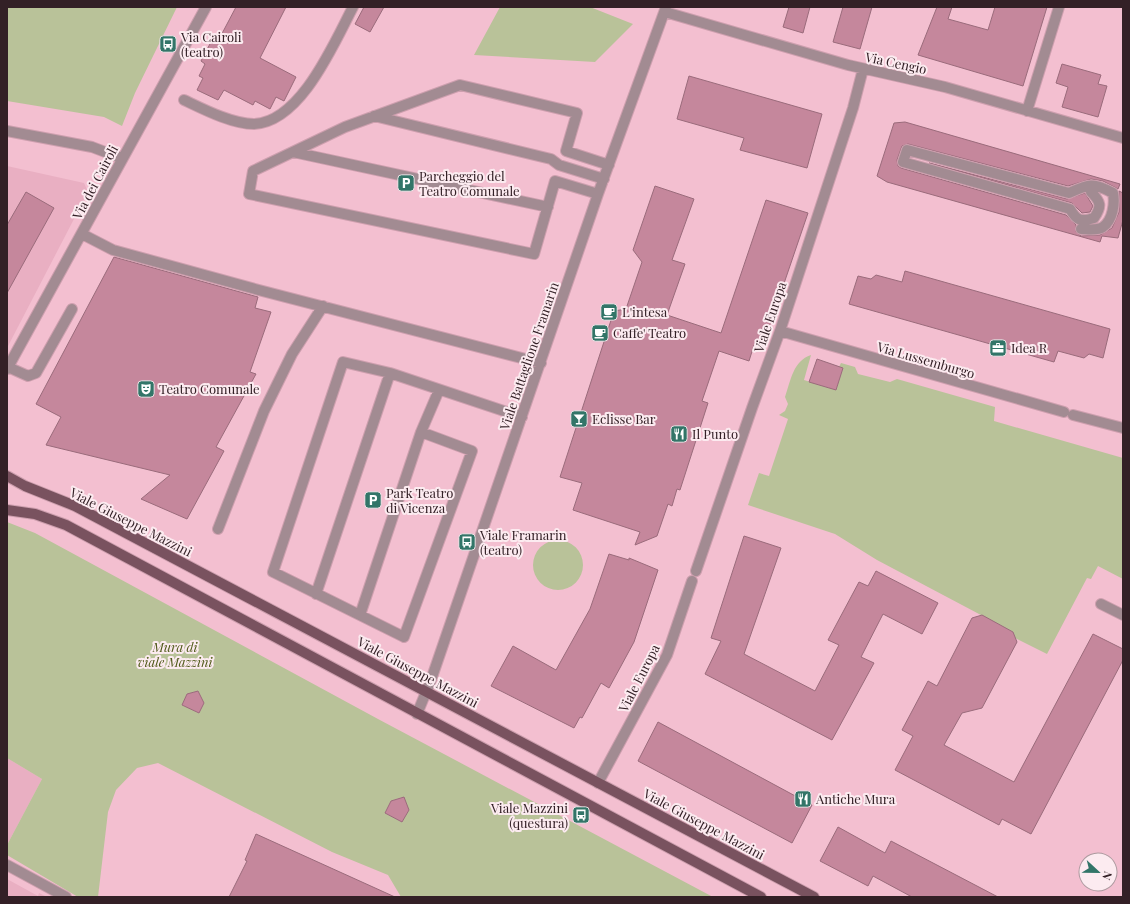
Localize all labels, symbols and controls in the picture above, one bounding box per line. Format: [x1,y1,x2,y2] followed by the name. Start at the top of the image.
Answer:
[180,28,242,60] place label: Via Cairoli (teatro)
[158,34,178,54] bus stop icon: Via Cairoli (teatro)
[863,48,928,77] street label: Via Cengio
[67,142,121,223] street label: Via dei Cairoli
[419,167,520,199] place label: Parcheggio del Teatro Comunale
[396,173,416,193] parking icon: Parcheggio del Teatro Comunale
[495,279,562,433] street label: Viale Battaglione Framarin
[749,279,790,355] street label: Viale Europa
[599,302,619,322] cafe icon: L'intesa
[622,303,668,320] place label: L'intesa
[590,323,610,343] cafe icon: Caffe' Teatro
[613,324,686,341] place label: Caffe' Teatro
[874,337,977,382] street label: Via Lussemburgo
[988,338,1008,358] office icon: Idea R
[1011,339,1048,356] place label: Idea R
[136,379,156,399] theatre icon: Teatro Comunale
[159,380,260,397] place label: Teatro Comunale
[569,409,589,429] bar icon: Eclisse Bar
[592,410,656,427] place label: Eclisse Bar
[669,424,689,444] restaurant icon: Il Punto
[692,425,738,442] place label: Il Punto
[66,483,195,560] street label: Viale Giuseppe Mazzini
[386,484,453,516] place label: Park Teatro di Vicenza
[363,490,383,510] parking icon: Park Teatro di Vicenza
[479,526,567,558] place label: Viale Framarin (teatro)
[457,532,477,552] bus stop icon: Viale Framarin (teatro)
[354,632,482,711] street label: Viale Giuseppe Mazzini
[138,638,213,670] park label: Mura di viale Mazzini
[614,641,663,715] street label: Viale Europa
[640,784,768,863] street label: Viale Giuseppe Mazzini
[793,789,813,809] restaurant icon: Antiche Mura
[815,790,896,807] place label: Antiche Mura
[490,799,568,831] place label: Viale Mazzini (questura)
[571,805,591,825] bus stop icon: Viale Mazzini (questura)
[1078,852,1118,892] north arrow
[1099,869,1116,882] text: N

